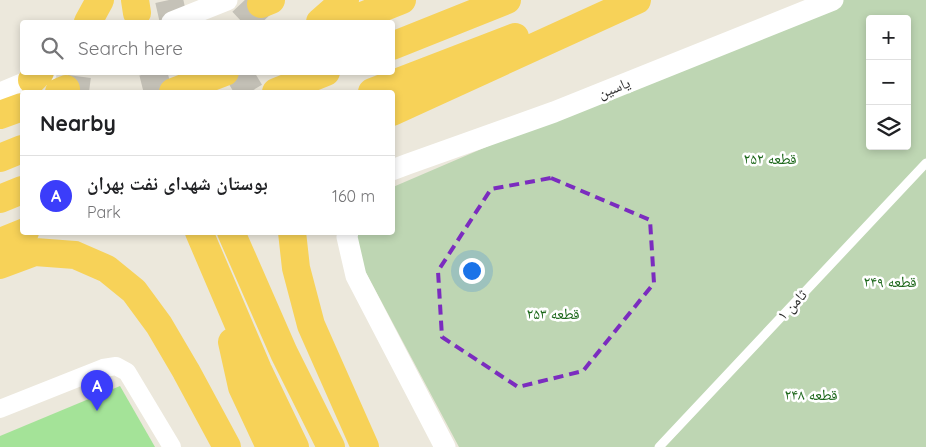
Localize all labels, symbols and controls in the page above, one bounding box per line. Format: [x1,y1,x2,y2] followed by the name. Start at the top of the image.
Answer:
[866,15,911,150] map controls
[866,15,911,60] button: +
[20,20,395,75] search box
[38,34,66,62] icon: search
[78,36,183,60] text: Search here
[866,60,911,105] button: −
[595,72,633,103] street label: یاسین
[866,105,911,150] button: layers
[40,110,116,136] text: Nearby
[743,149,797,168] park label: قطعه ۲۵۲
[87,171,268,195] text: بوستان شهدای نفت بهران
[51,186,61,206] text: A
[332,186,375,206] text: 160 m
[87,202,121,222] text: Park
[459,258,485,284] your location
[863,272,917,291] park label: قطعه ۲۴۹
[773,285,811,325] street label: ثامن ۱
[526,304,580,323] park label: قطعه ۲۵۳
[81,370,113,411] pin: A
[784,385,838,404] park label: قطعه ۲۴۸

